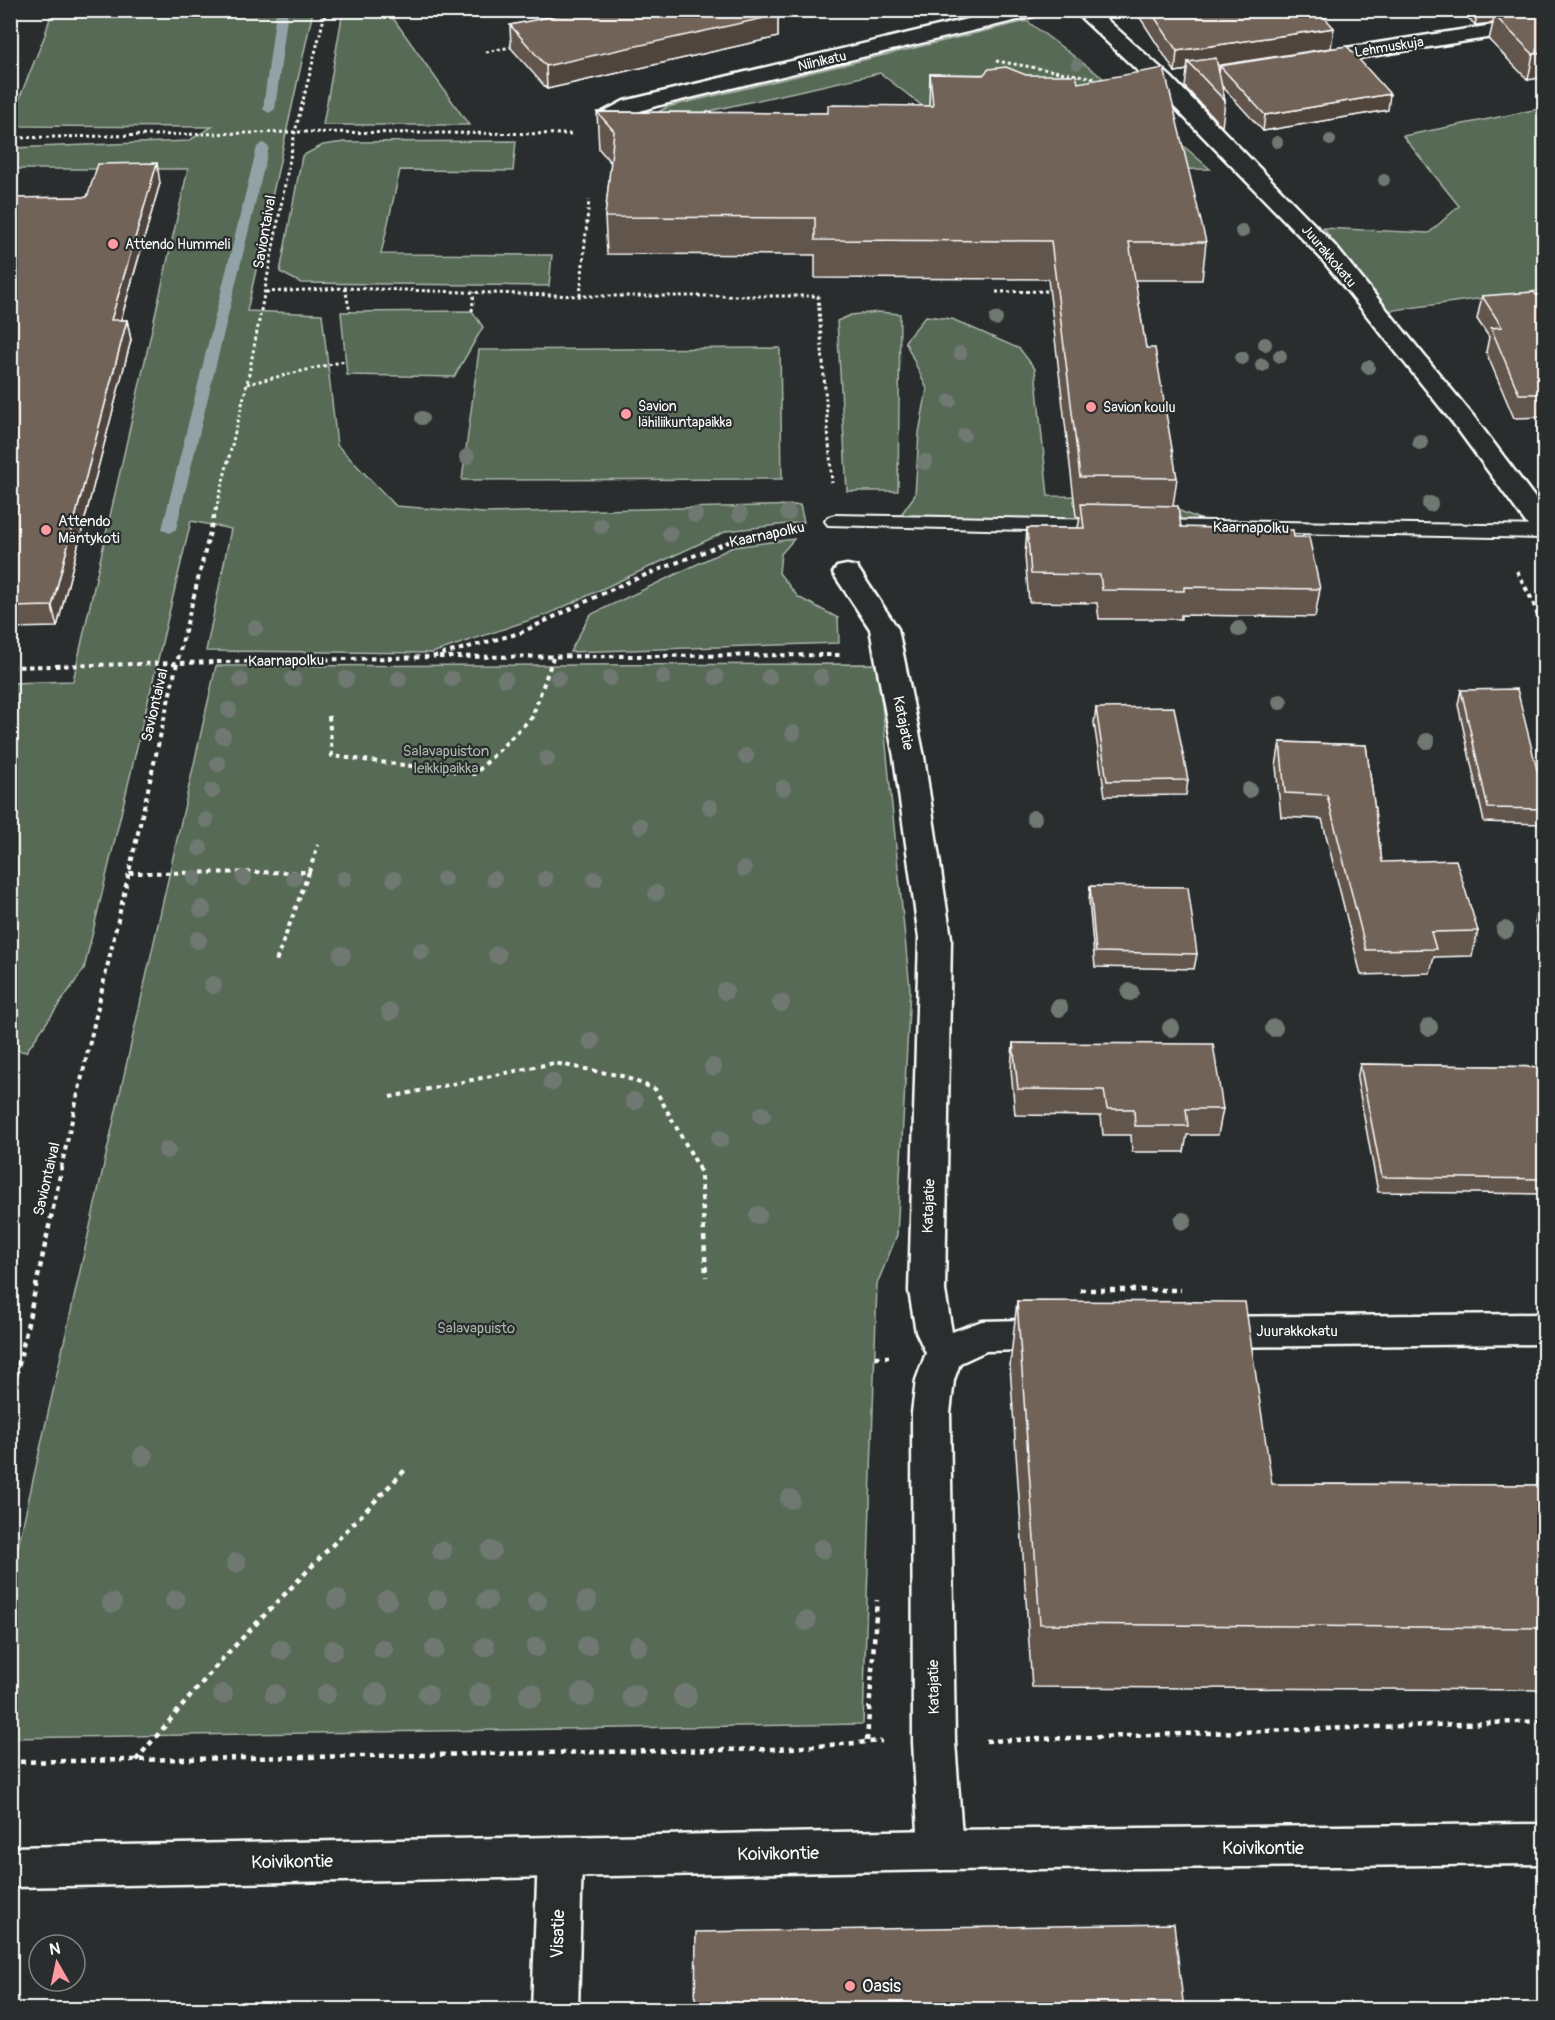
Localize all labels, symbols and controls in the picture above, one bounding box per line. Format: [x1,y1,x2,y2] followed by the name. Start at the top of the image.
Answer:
[1353,33,1425,61] street label: Lehmuskuja
[796,47,848,75] street label: Niinikatu
[249,194,281,270] street label: Saviontaival
[1298,221,1360,291] street label: Juurakkokatu
[125,236,231,253] place label: Attendo Hummeli
[106,237,120,251] marker: Attendo Hummeli
[638,398,732,431] place label: Savion lähiliikuntapaikka
[1103,399,1176,416] place label: Savion koulu
[1084,400,1098,414] marker: Savion koulu
[619,407,633,421] marker: Savion lähiliikuntapaikka
[58,512,120,548] place label: Attendo Mäntykoti
[728,518,806,552] street label: Kaarnapolku
[1213,518,1289,538] street label: Kaarnapolku
[39,523,53,537] marker: Attendo Mäntykoti
[248,651,324,671] street label: Kaarnapolku
[137,666,173,744] street label: Saviontaival
[888,694,918,752] street label: Katajatie
[403,742,489,778] park label: Salavapuiston leikkipaikka
[29,1140,65,1218] street label: Saviontaival
[919,1178,939,1234] street label: Katajatie
[437,1319,515,1338] park label: Salavapuisto
[1256,1322,1338,1341] street label: Juurakkokatu
[924,1659,944,1715] street label: Katajatie
[1222,1837,1304,1860] street label: Koivikontie
[737,1842,819,1866] street label: Koivikontie
[251,1850,333,1874] street label: Koivikontie
[546,1909,570,1959] street label: Visatie
[27,1933,87,1993] north arrow
[48,1938,62,1960] text: N
[862,1975,901,1998] place label: Oasis
[843,1979,857,1993] marker: Oasis

